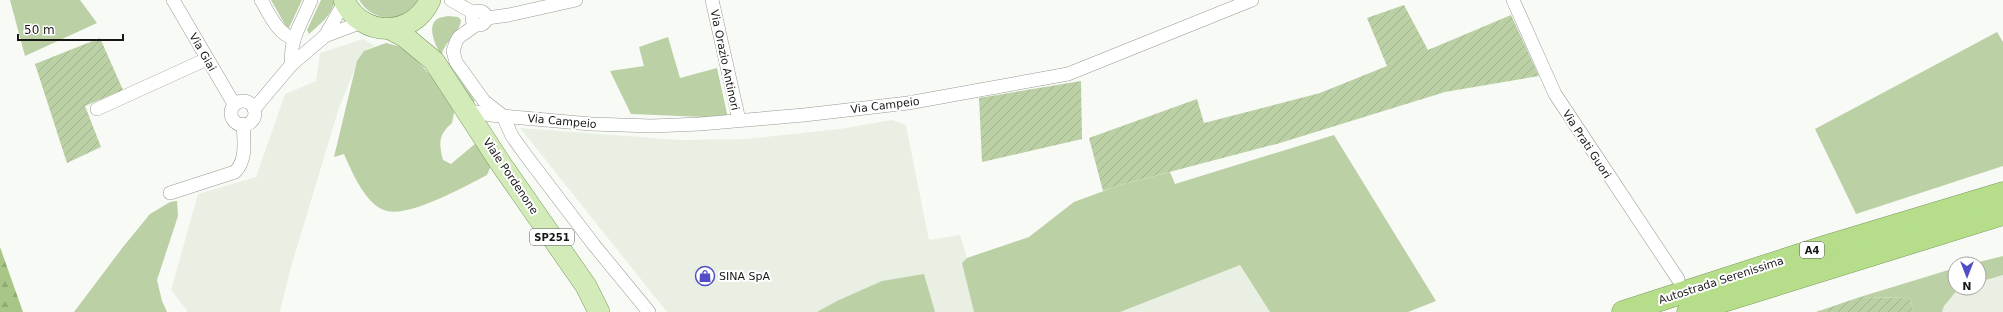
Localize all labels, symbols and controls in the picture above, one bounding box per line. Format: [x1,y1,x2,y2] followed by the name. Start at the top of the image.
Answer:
[707,9,742,112] street label: Via Orazio Antinori
[18,16,123,42] scale bar
[24,23,55,37] text: 50 m
[186,31,219,74] street label: Via Giai
[850,95,920,116] street label: Via Campeio
[1560,108,1614,181] street label: Via Prati Guori
[527,112,597,131] street label: Via Campeio
[480,136,541,217] street label: Viale Pordenone
[530,229,574,245] road number: SP251
[1800,242,1824,258] road number: A4
[1657,254,1785,307] street label: Autostrada Serenissima
[1947,256,1987,296] north arrow
[694,265,716,287] shop icon: SINA SpA
[719,270,770,283] place label: SINA SpA
[1962,279,1972,292] text: N

